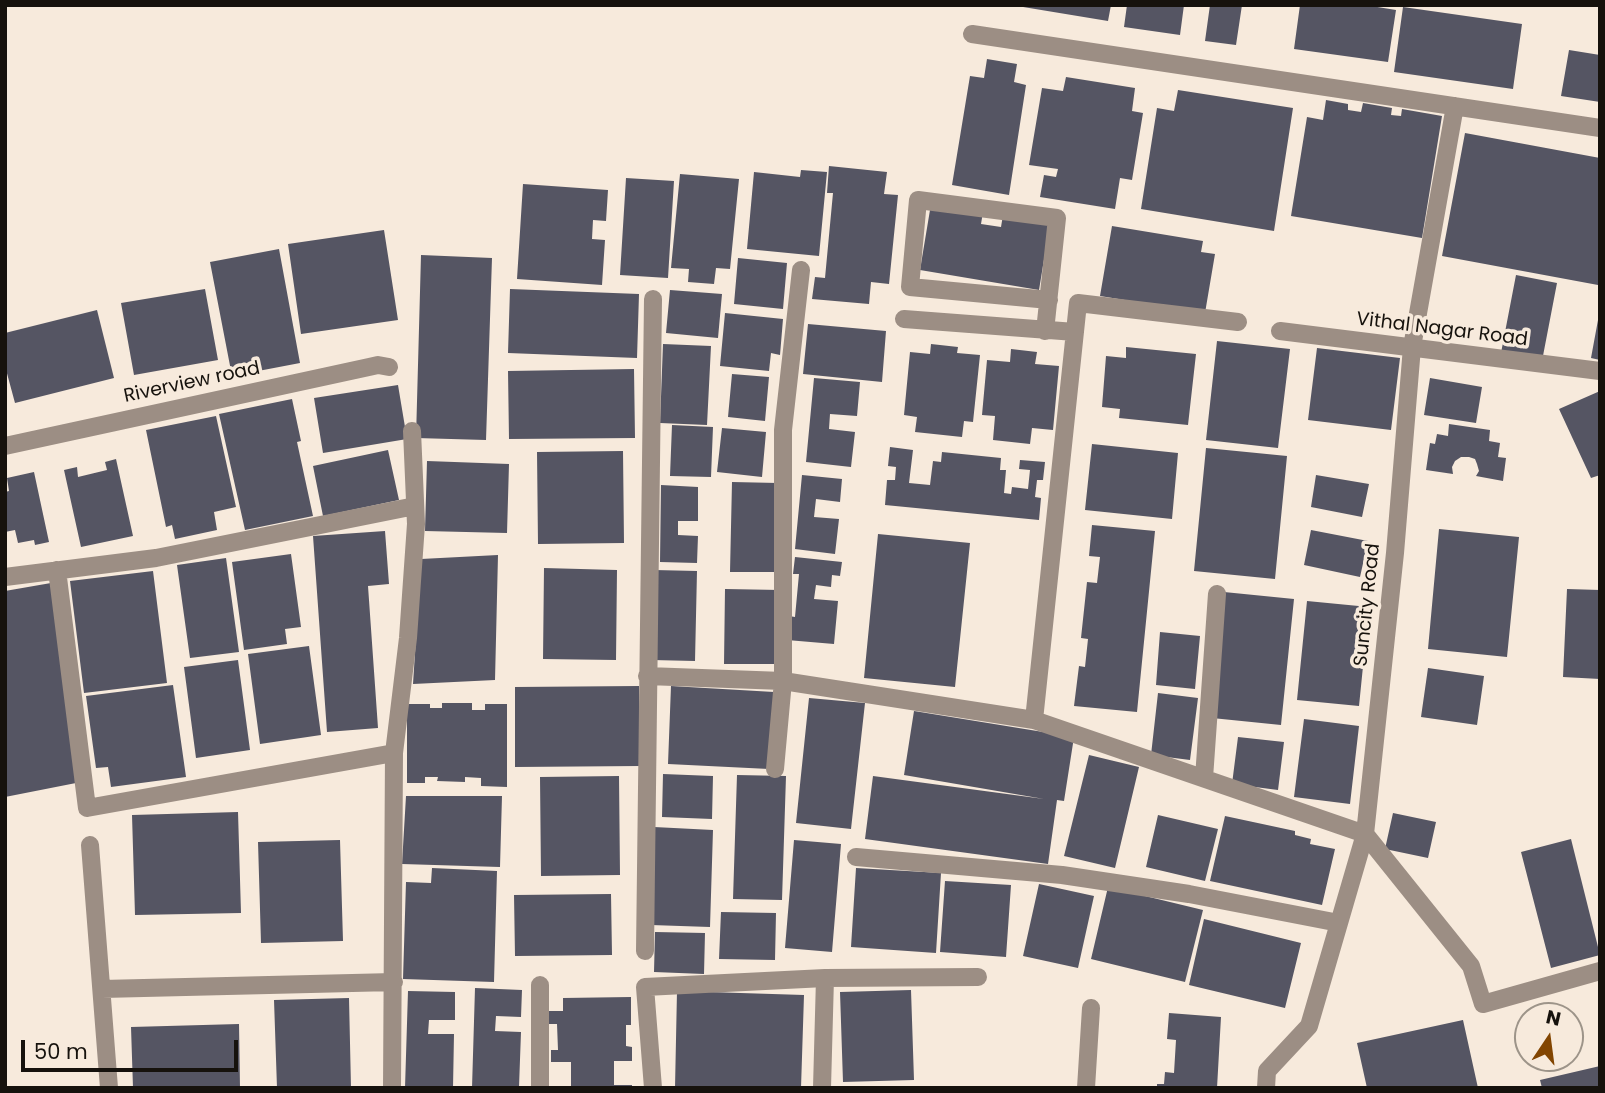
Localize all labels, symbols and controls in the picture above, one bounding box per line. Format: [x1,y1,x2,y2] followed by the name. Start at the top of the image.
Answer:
[1355,308,1529,352] street label: Vithal Nagar Road
[122,357,262,409] street label: Riverview road
[1350,542,1386,668] street label: Suncity Road
[1514,1002,1584,1072] north arrow
[1543,1003,1563,1033] text: N
[24,1026,242,1070] scale bar
[34,1037,88,1066] text: 50 m

